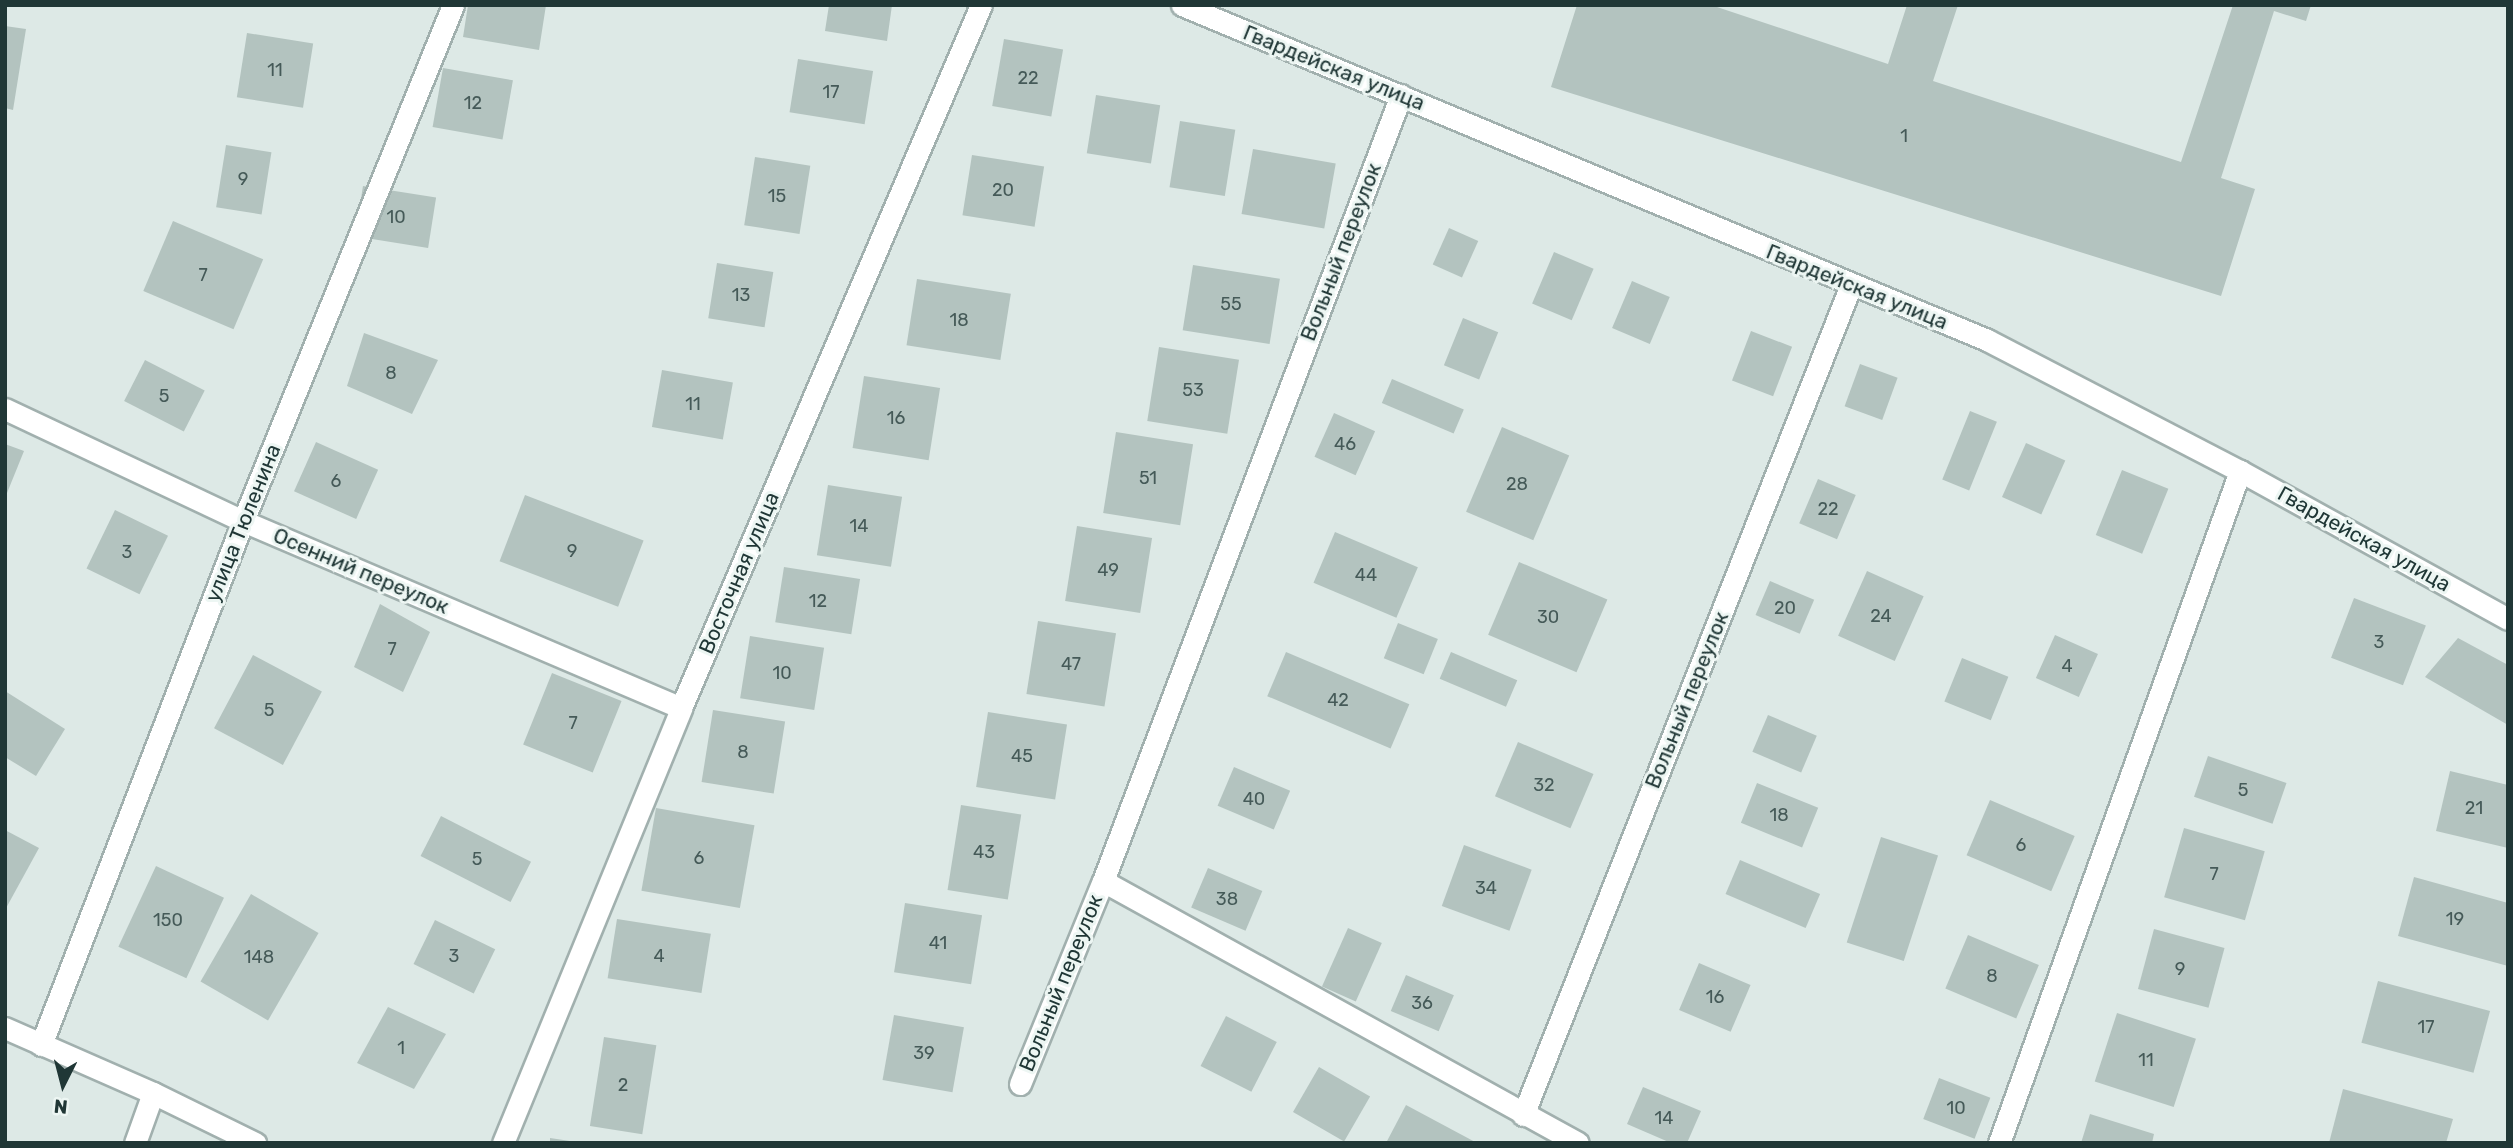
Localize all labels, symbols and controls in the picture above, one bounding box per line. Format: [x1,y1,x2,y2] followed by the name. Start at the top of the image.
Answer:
[1239,20,1429,116] street label: Гвардейская улица
[267,59,283,81] house number: 11
[1017,67,1039,89] house number: 22
[823,81,839,103] house number: 17
[464,92,482,114] house number: 12
[1900,125,1908,147] house number: 1
[1295,159,1387,345] street label: Вольный переулок
[238,168,248,190] house number: 9
[992,179,1014,201] house number: 20
[768,185,786,207] house number: 15
[386,206,406,228] house number: 10
[1762,239,1952,335] street label: Гвардейская улица
[198,264,208,286] house number: 7
[732,284,750,306] house number: 13
[1220,293,1242,315] house number: 55
[949,309,969,331] house number: 18
[385,362,397,384] house number: 8
[1182,379,1204,401] house number: 53
[159,385,169,407] house number: 5
[685,393,701,415] house number: 11
[887,407,905,429] house number: 16
[1334,433,1356,455] house number: 46
[200,440,286,606] street label: улица Тюленина
[1139,467,1157,489] house number: 51
[331,470,341,492] house number: 6
[1506,473,1528,495] house number: 28
[2273,481,2455,597] street label: Гвардейская улица
[694,488,784,658] street label: Восточная улица
[1817,498,1839,520] house number: 22
[850,515,868,537] house number: 14
[269,523,453,619] street label: Осенний переулок
[567,540,577,562] house number: 9
[122,541,132,563] house number: 3
[1097,559,1119,581] house number: 49
[1355,564,1377,586] house number: 44
[809,590,827,612] house number: 12
[1774,597,1796,619] house number: 20
[1870,605,1892,627] house number: 24
[1537,606,1559,628] house number: 30
[1640,608,1734,792] street label: Вольный переулок
[2374,631,2384,653] house number: 3
[387,638,397,660] house number: 7
[1061,653,1081,675] house number: 47
[2061,655,2073,677] house number: 4
[772,662,792,684] house number: 10
[1327,689,1349,711] house number: 42
[264,699,274,721] house number: 5
[568,712,578,734] house number: 7
[737,741,749,763] house number: 8
[1011,745,1033,767] house number: 45
[1533,774,1555,796] house number: 32
[2238,779,2248,801] house number: 5
[1243,788,1265,810] house number: 40
[2465,797,2483,819] house number: 21
[1769,804,1789,826] house number: 18
[2016,834,2026,856] house number: 6
[973,841,995,863] house number: 43
[694,847,704,869] house number: 6
[472,848,482,870] house number: 5
[2209,863,2219,885] house number: 7
[1475,877,1497,899] house number: 34
[1216,888,1238,910] house number: 38
[1014,891,1108,1075] street label: Вольный переулок
[2446,908,2464,930] house number: 19
[153,909,183,931] house number: 150
[929,932,947,954] house number: 41
[449,945,459,967] house number: 3
[653,945,665,967] house number: 4
[244,946,274,968] house number: 148
[2175,958,2185,980] house number: 9
[1986,965,1998,987] house number: 8
[1706,986,1724,1008] house number: 16
[1411,992,1433,1014] house number: 36
[2418,1016,2434,1038] house number: 17
[397,1037,405,1059] house number: 1
[913,1042,935,1064] house number: 39
[2138,1049,2154,1071] house number: 11
[28,1050,98,1120] north arrow
[618,1074,628,1096] house number: 2
[53,1094,69,1119] text: N
[1946,1097,1966,1119] house number: 10
[1655,1107,1673,1129] house number: 14

